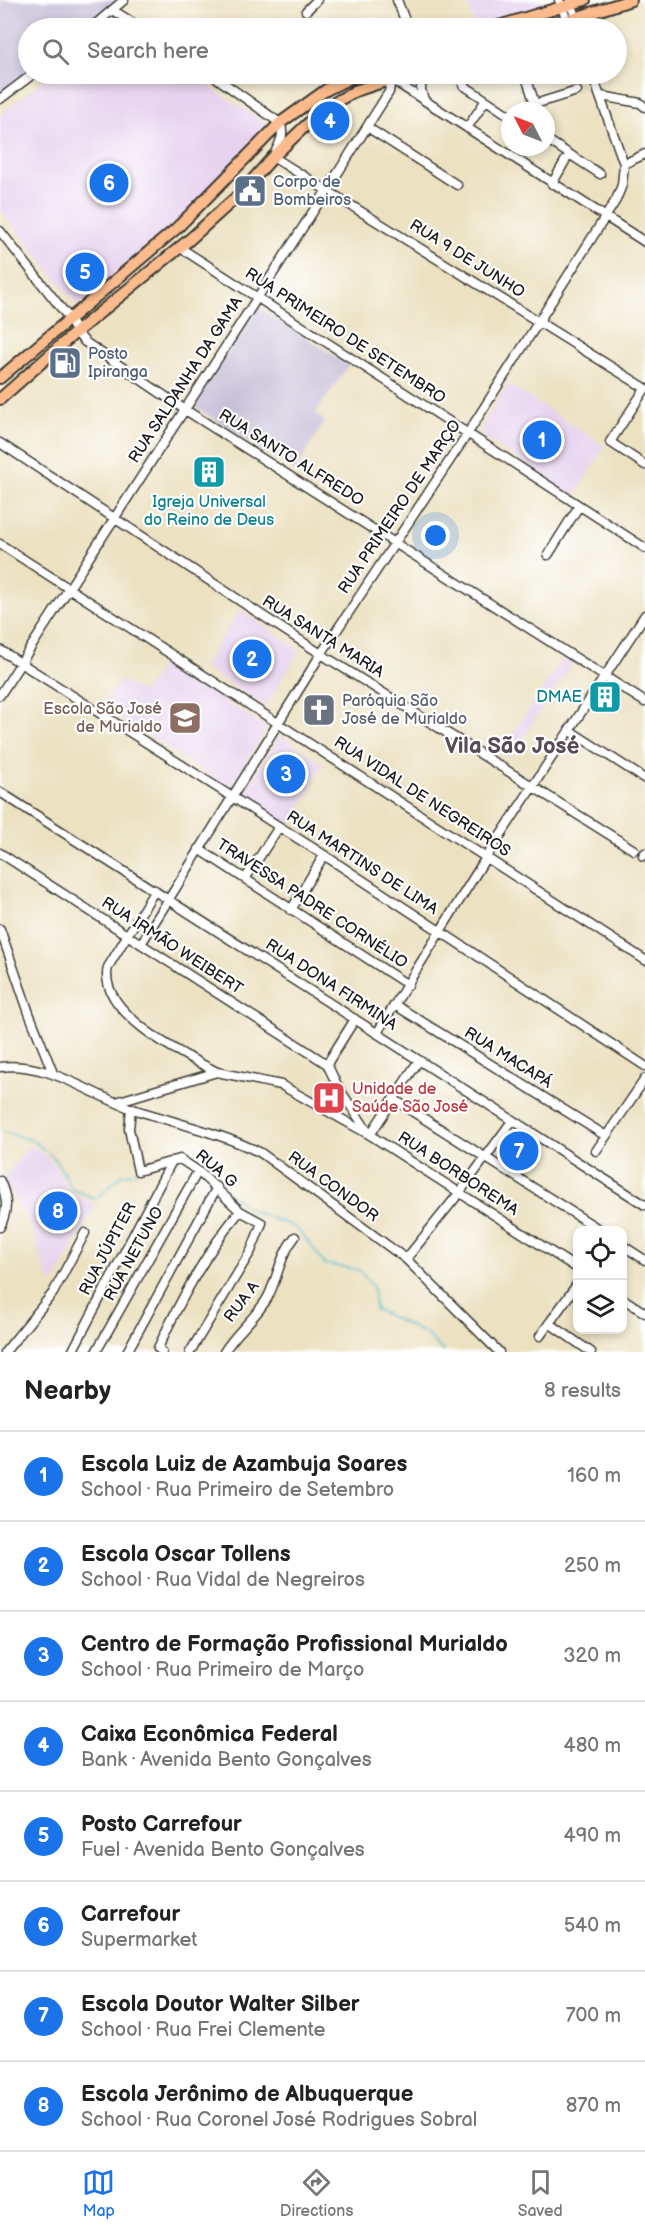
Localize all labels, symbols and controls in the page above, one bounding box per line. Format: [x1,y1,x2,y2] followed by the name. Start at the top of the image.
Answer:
[18,18,627,84] search box
[39,35,72,68] icon: search
[87,38,209,65] text: Search here
[310,98,350,144] pin: 4
[501,102,555,156] north arrow
[90,160,128,206] pin: 6
[232,173,268,209] public building icon: Corpo de Bombeiros
[273,173,351,210] place label: Corpo de Bombeiros
[406,216,528,302] street label: RUA 9 DE JUNHO
[66,250,104,294] pin: 5
[241,264,449,408] street label: RUA PRIMEIRO DE SETEMBRO
[125,293,247,467] street label: RUA SALDANHA DA GAMA
[47,345,83,381] fuel station icon: Posto Ipiranga
[88,345,148,382] place label: Posto Ipiranga
[215,406,367,510] street label: RUA SANTO ALFREDO
[335,417,465,597] street label: RUA PRIMEIRO DE MARÇO
[522,418,562,462] pin: 1
[191,454,227,490] building icon: Igreja Universal do Reino de Deus
[144,493,274,530] place label: Igreja Universal do Reino de Deus
[421,521,450,550] your location
[259,592,387,682] street label: RUA SANTA MARIA
[232,636,272,682] pin: 2
[587,679,623,715] building icon: DMAE
[536,688,582,707] place label: DMAE
[301,692,337,728] church icon: Paróquia São José de Murialdo
[342,692,467,729] place label: Paróquia São José de Murialdo
[43,700,162,737] place label: Escola São José de Murialdo
[167,700,203,736] school or university icon: Escola São José de Murialdo
[330,733,514,861] street label: RUA VIDAL DE NEGREIROS
[445,733,579,760] district label: Vila São José
[266,752,306,796] pin: 3
[283,807,441,919] street label: RUA MARTINS DE LIMA
[213,833,412,973] street label: TRAVESSA PADRE CORNÉLIO
[98,892,247,999] street label: RUA IRMÃO WEIBERT
[262,935,401,1035] street label: RUA DONA FIRMINA
[461,1022,557,1093] street label: RUA MACAPÁ
[311,1080,347,1116] hospital icon: Unidade de Saúde São José
[352,1080,469,1117] place label: Unidade de Saúde São José
[394,1128,522,1220] street label: RUA BORBOREMA
[500,1128,538,1174] pin: 7
[191,1146,241,1192] street label: RUA G
[284,1148,382,1226] street label: RUA CONDOR
[38,1188,78,1234] pin: 8
[74,1198,140,1299] street label: RUA JÚPITER
[100,1204,168,1304] street label: RUA NETUNO
[573,1226,627,1334] map controls
[573,1226,627,1280] button: locate
[220,1278,264,1326] street label: RUA A
[573,1280,627,1334] button: layers
[24,1376,111,1407] text: Nearby
[544,1379,621,1403] text: 8 results
[81,1451,407,1478] text: Escola Luiz de Azambuja Soares
[39,1464,48,1488] text: 1
[567,1464,621,1488] text: 160 m
[81,1478,394,1502] text: School · Rua Primeiro de Setembro
[81,1541,291,1568] text: Escola Oscar Tollens
[38,1554,49,1578] text: 2
[564,1554,621,1578] text: 250 m
[81,1568,365,1592] text: School · Rua Vidal de Negreiros
[81,1631,508,1658] text: Centro de Formação Profissional Murialdo
[38,1644,49,1668] text: 3
[563,1644,621,1668] text: 320 m
[81,1658,364,1682] text: School · Rua Primeiro de Março
[81,1721,338,1748] text: Caixa Econômica Federal
[38,1734,49,1758] text: 4
[563,1734,621,1758] text: 480 m
[81,1748,372,1772] text: Bank · Avenida Bento Gonçalves
[81,1811,242,1838] text: Posto Carrefour
[38,1824,49,1848] text: 5
[564,1824,621,1848] text: 490 m
[81,1838,365,1862] text: Fuel · Avenida Bento Gonçalves
[81,1901,180,1928] text: Carrefour
[37,1914,50,1938] text: 6
[564,1914,621,1938] text: 540 m
[81,1928,197,1952] text: Supermarket
[81,1991,360,2018] text: Escola Doutor Walter Silber
[38,2004,49,2028] text: 7
[566,2004,621,2028] text: 700 m
[81,2018,325,2042] text: School · Rua Frei Clemente
[81,2081,413,2108] text: Escola Jerônimo de Albuquerque
[37,2094,50,2118] text: 8
[566,2094,621,2118] text: 870 m
[81,2108,477,2132] text: School · Rua Coronel José Rodrigues Sobral
[82,2166,115,2221] tab: Map
[280,2166,353,2221] tab: Directions
[518,2166,563,2221] tab: Saved

